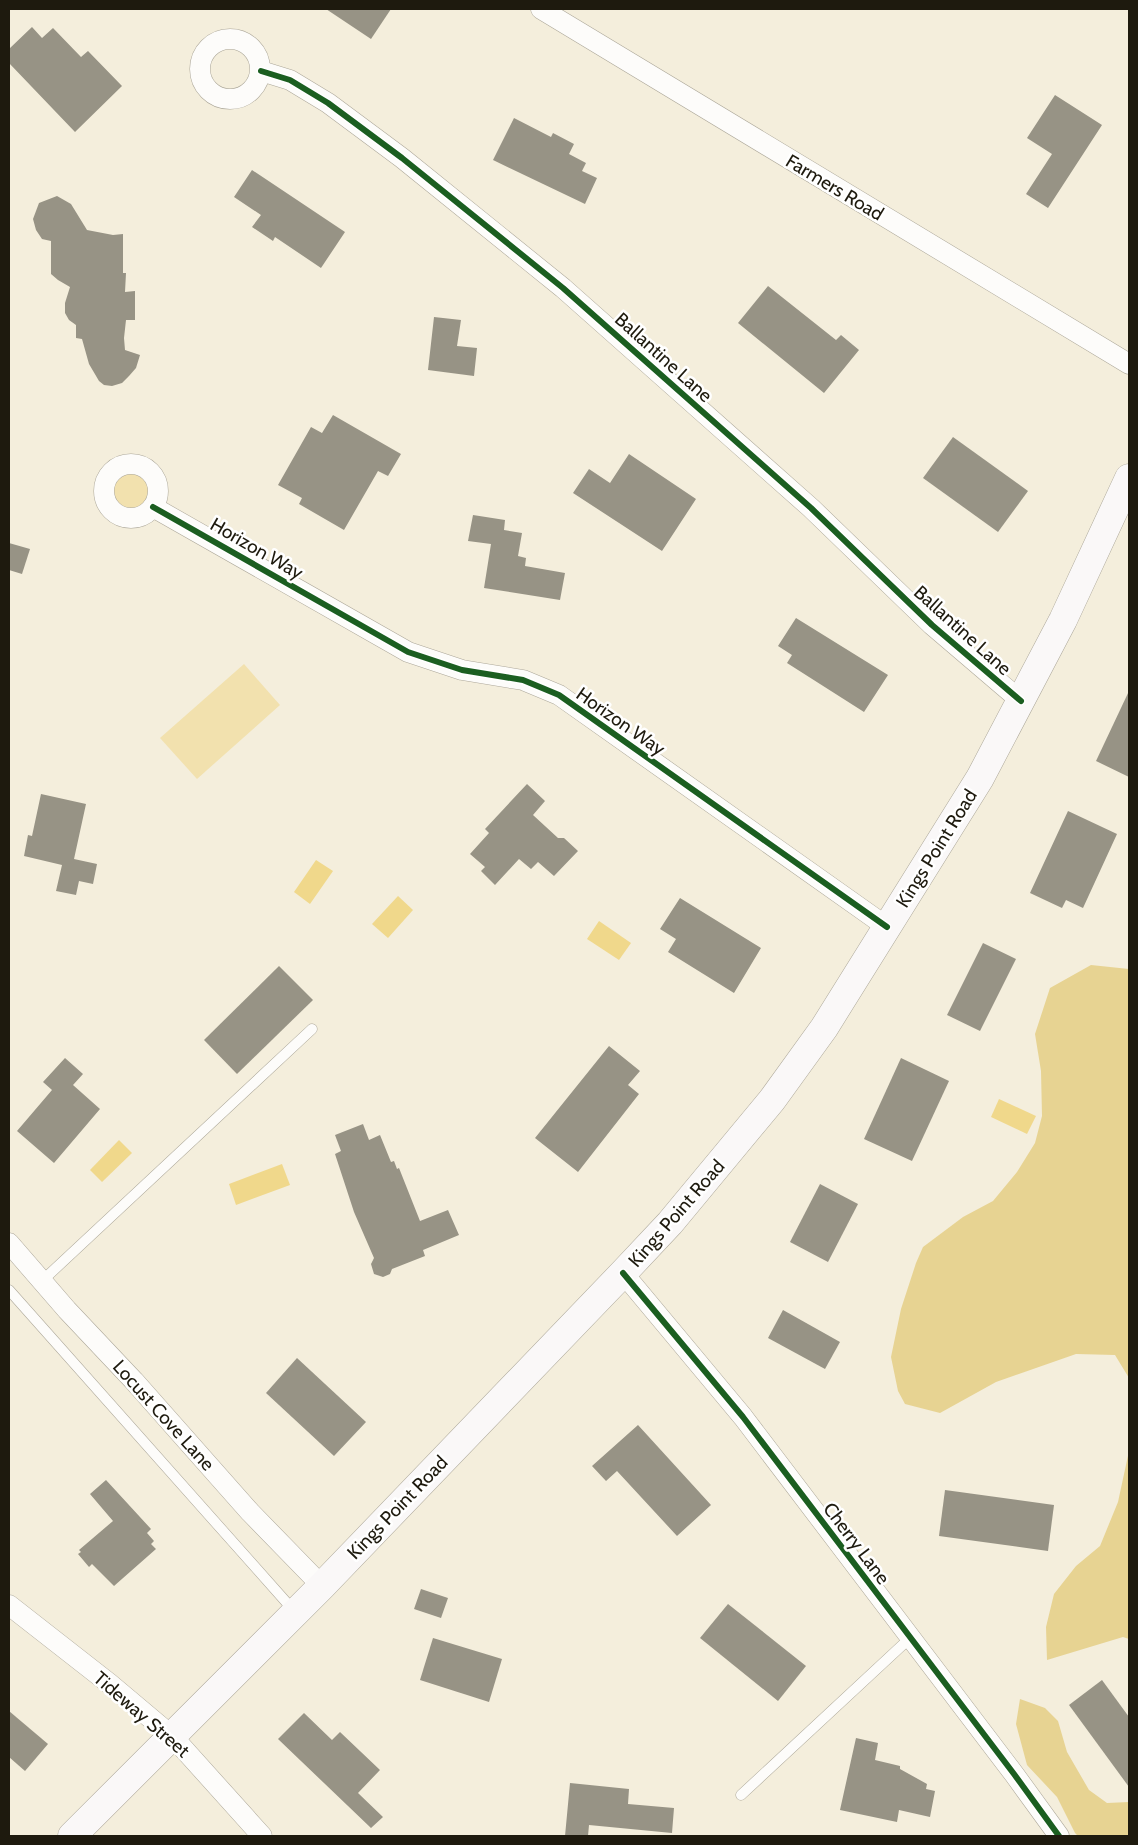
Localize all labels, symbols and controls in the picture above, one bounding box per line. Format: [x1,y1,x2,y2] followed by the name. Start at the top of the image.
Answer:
[782,149,888,226] street label: Farmers Road
[610,308,717,407] street label: Ballantine Lane
[206,513,308,584] street label: Horizon Way
[909,581,1016,680] street label: Ballantine Lane
[572,682,670,761] street label: Horizon Way
[891,785,982,912] street label: Kings Point Road
[623,1155,729,1272] street label: Kings Point Road
[108,1355,219,1476] street label: Locust Cove Lane
[342,1451,452,1564] street label: Kings Point Road
[818,1498,895,1589] street label: Cherry Lane
[89,1667,195,1763] street label: Tideway Street

